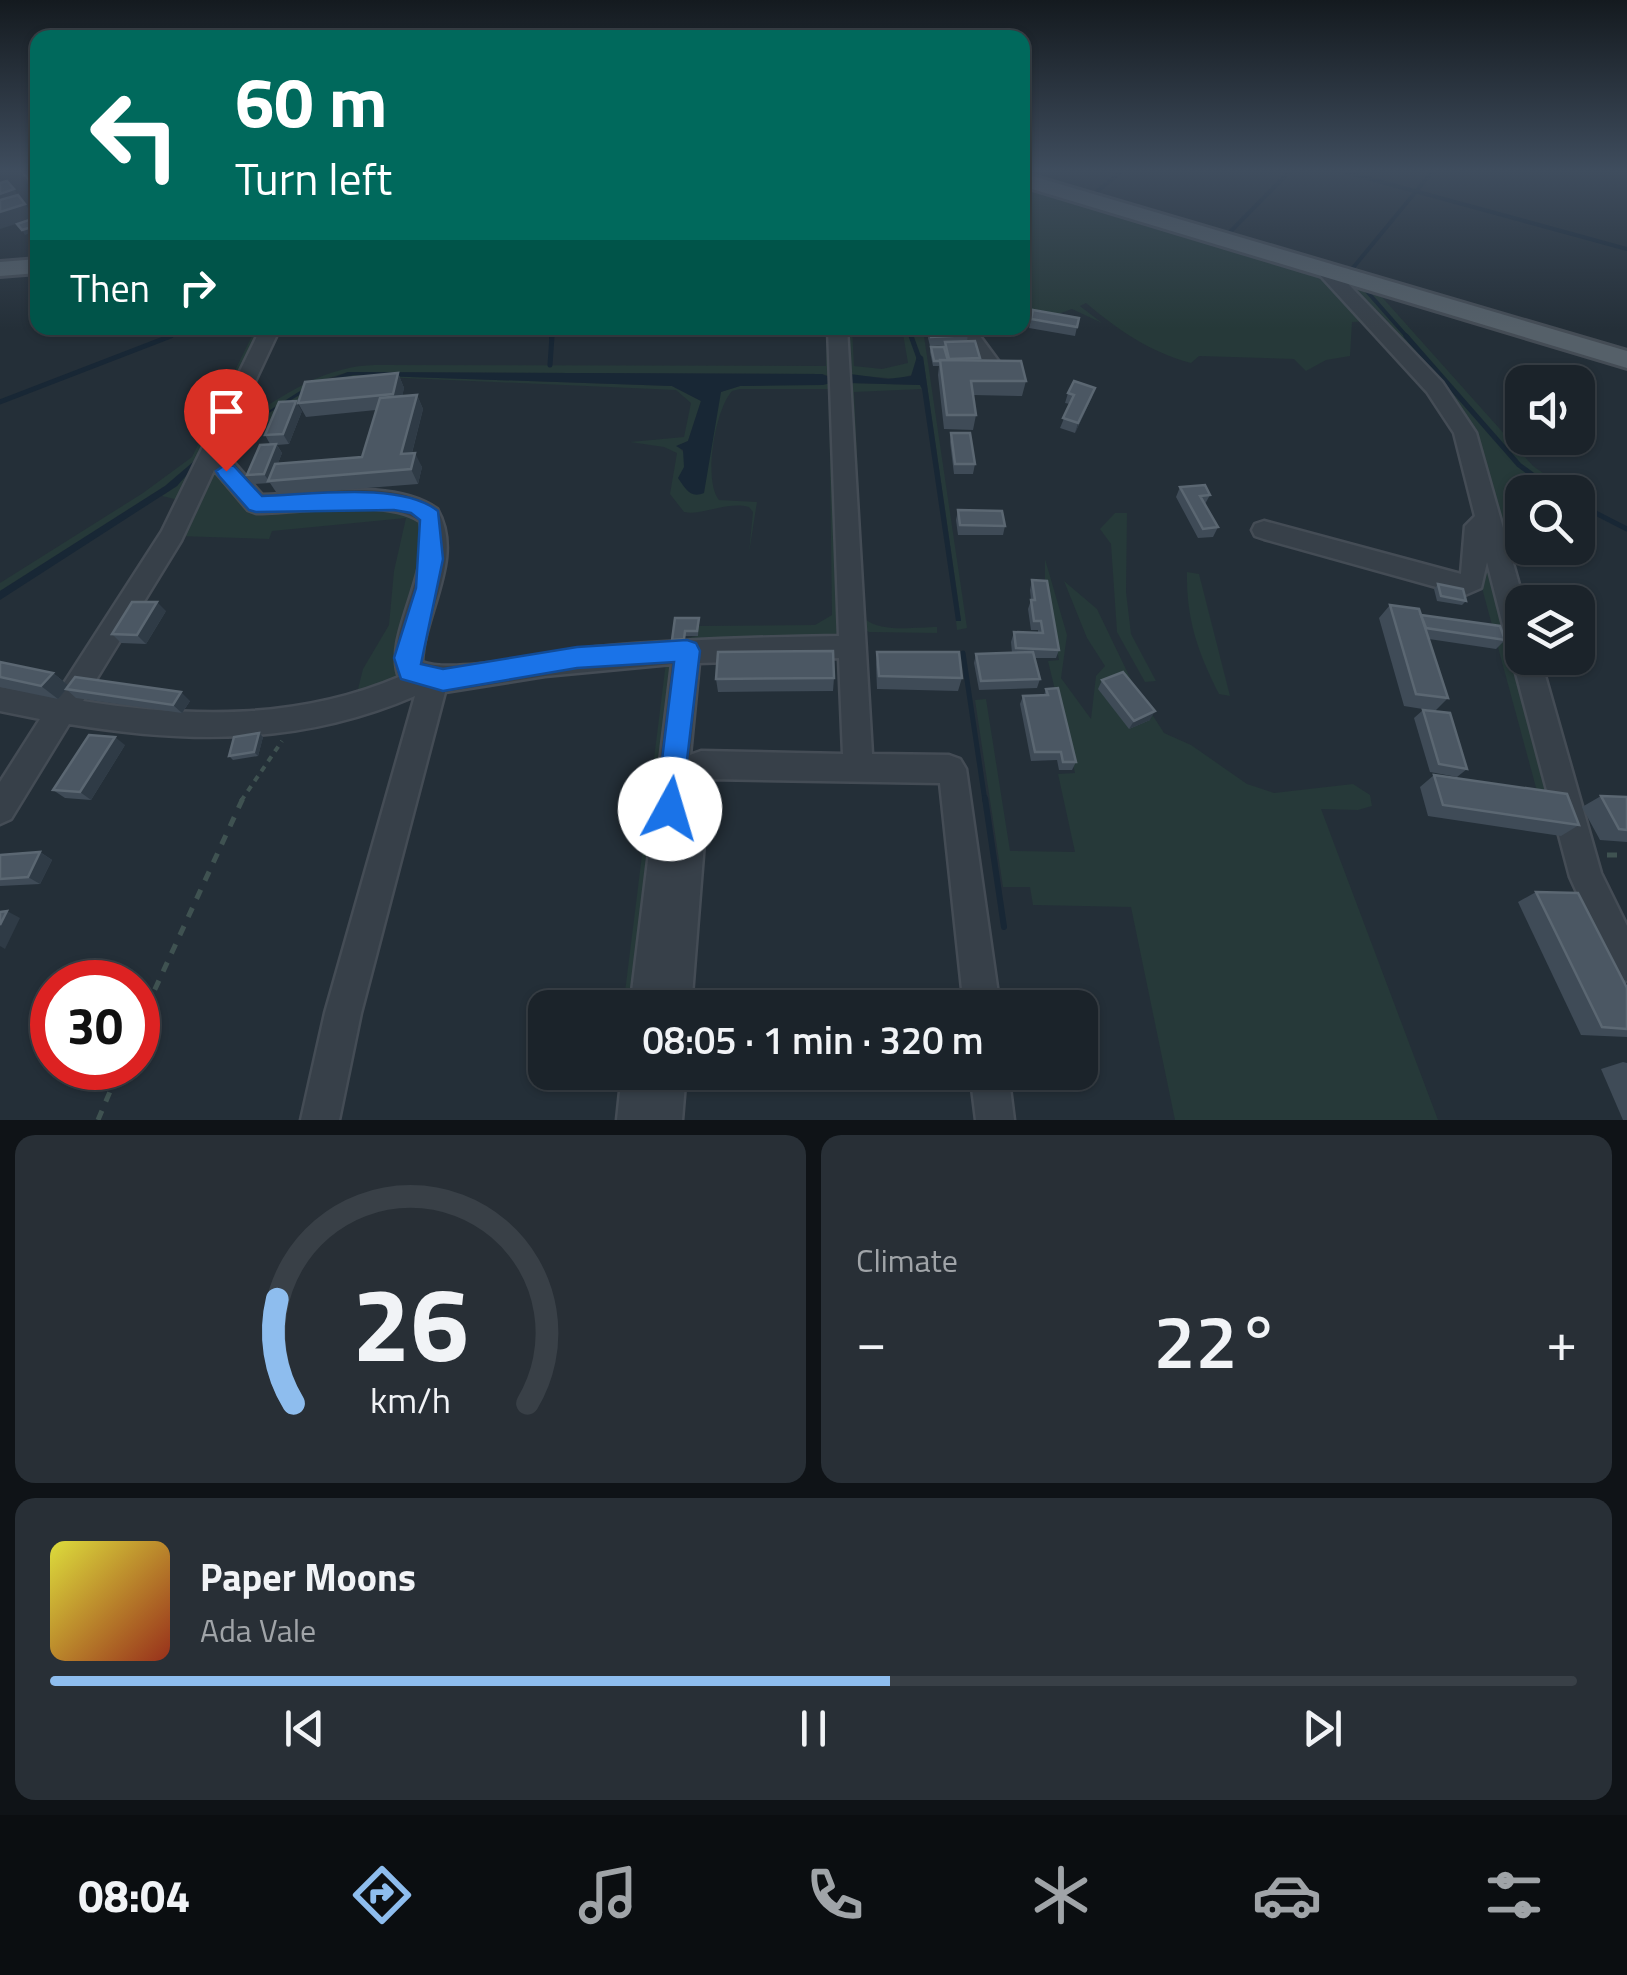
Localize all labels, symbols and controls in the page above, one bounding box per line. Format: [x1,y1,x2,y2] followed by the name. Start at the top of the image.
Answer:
[235,48,388,154] text: 60 m
[70,70,200,200] icon: left
[235,144,392,212] text: Turn left
[70,259,150,317] text: Then
[170,260,225,315] icon: right
[1505,365,1595,675] map controls
[1505,365,1595,455] button: sound
[184,369,269,472] pin
[199,384,254,439] icon: arrive
[1505,475,1595,565] button: search
[1505,585,1595,675] button: layers
[618,757,722,861] position arrow
[30,960,160,1090] speed limit sign: 30
[642,1011,984,1069] text: 08:05 · 1 min · 320 m
[856,1236,958,1284] text: Climate
[352,1243,469,1401] text: 26
[1153,1283,1280,1397] text: 22°
[856,1299,887,1382] text: −
[1546,1299,1577,1382] text: +
[370,1372,451,1427] text: km/h
[200,1548,416,1606] text: Paper Moons
[200,1606,316,1654] text: Ada Vale
[277,1701,332,1756] icon: previous
[786,1701,841,1756] icon: pause
[1295,1701,1350,1756] icon: next
[347,1860,417,1930] icon: directions
[573,1860,643,1930] icon: music
[800,1860,870,1930] icon: phone
[1026,1860,1096,1930] icon: climate
[1252,1860,1322,1930] icon: car
[1479,1860,1549,1930] icon: filters
[78,1861,191,1929] text: 08:04

